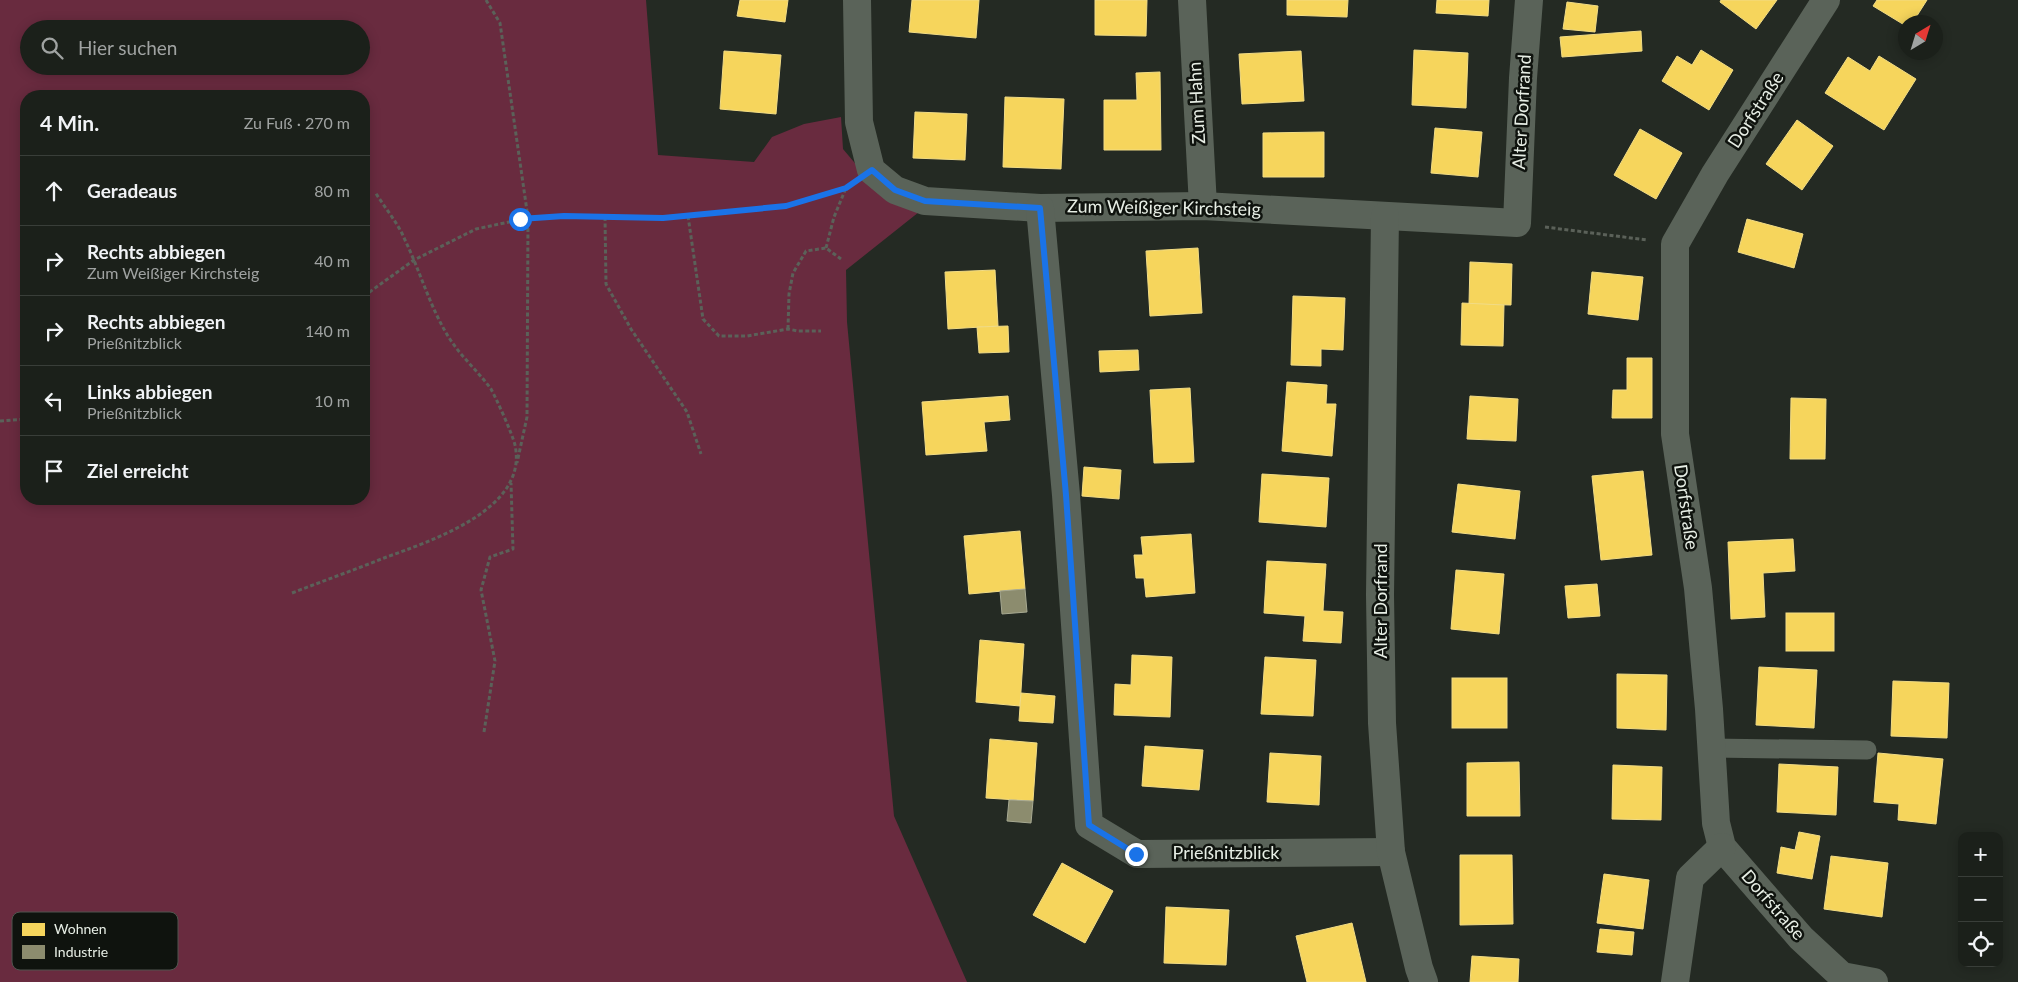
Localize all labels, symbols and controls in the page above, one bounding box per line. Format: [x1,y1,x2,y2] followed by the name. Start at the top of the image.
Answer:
[1898,15,1943,60] north arrow
[20,20,370,75] search box
[38,34,66,62] icon: search
[78,36,177,59] text: Hier suchen
[1507,54,1535,170] street label: Alter Dorfrand
[1183,61,1209,145] street label: Zum Hahn
[1722,67,1788,152] street label: Dorfstraße
[40,110,99,135] text: 4 Min.
[244,113,350,132] text: Zu Fuß · 270 m
[40,177,68,205] icon: ahead
[87,179,177,202] text: Geradeaus
[314,181,350,200] text: 80 m
[1067,194,1261,220] street label: Zum Weißiger Kirchsteig
[509,208,532,231] route start
[87,240,225,263] text: Rechts abbiegen
[40,247,68,275] icon: right
[314,251,350,270] text: 40 m
[87,263,259,282] text: Zum Weißiger Kirchsteig
[87,310,225,333] text: Rechts abbiegen
[40,317,68,345] icon: right
[305,321,350,340] text: 140 m
[87,333,182,352] text: Prießnitzblick
[87,380,212,403] text: Links abbiegen
[40,387,68,415] icon: left
[314,391,350,410] text: 10 m
[87,403,182,422] text: Prießnitzblick
[40,457,68,485] icon: arrive
[87,459,189,482] text: Ziel erreicht
[1670,463,1704,551] street label: Dorfstraße
[1369,543,1391,659] street label: Alter Dorfrand
[1958,832,2003,967] map controls
[1958,832,2003,877] button: +
[1173,841,1280,863] street label: Prießnitzblick
[1125,843,1148,866] route end
[1737,865,1810,944] street label: Dorfstraße
[1958,877,2003,922] button: −
[12,912,178,970] legend
[54,920,106,937] text: Wohnen
[1958,922,2003,967] button: locate
[54,943,108,960] text: Industrie

